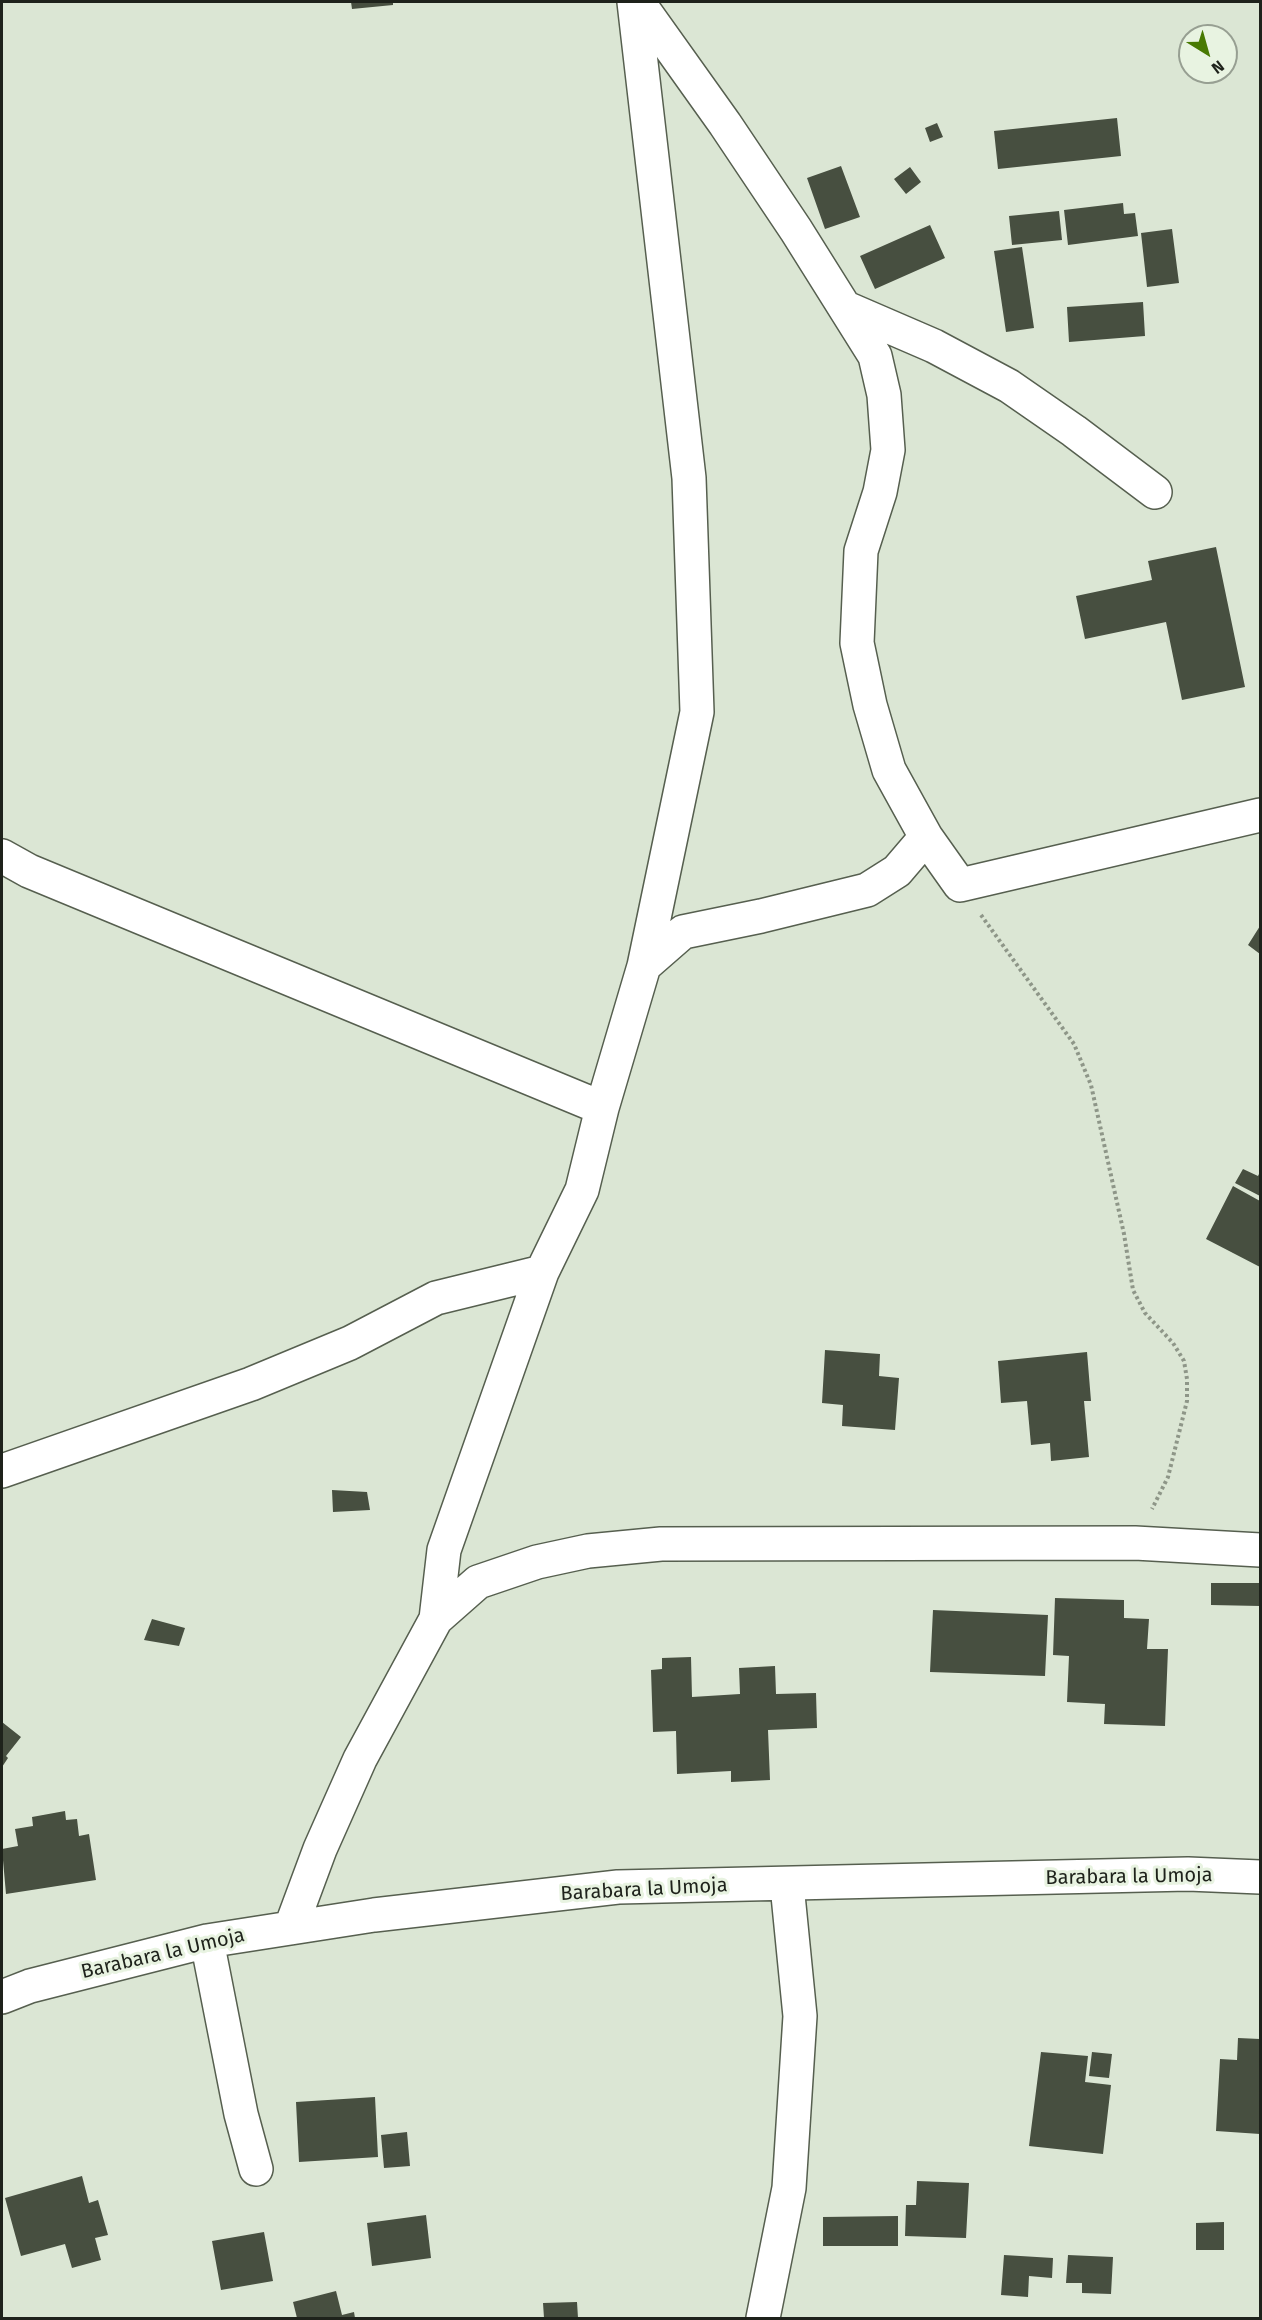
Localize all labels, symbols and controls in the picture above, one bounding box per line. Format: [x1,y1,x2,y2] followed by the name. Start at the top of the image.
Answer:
[1178,24,1238,84] north arrow
[1208,56,1228,78] text: N
[1045,1864,1213,1890] street label: Barabara la Umoja
[560,1874,728,1906] street label: Barabara la Umoja
[79,1924,247,1984] street label: Barabara la Umoja

